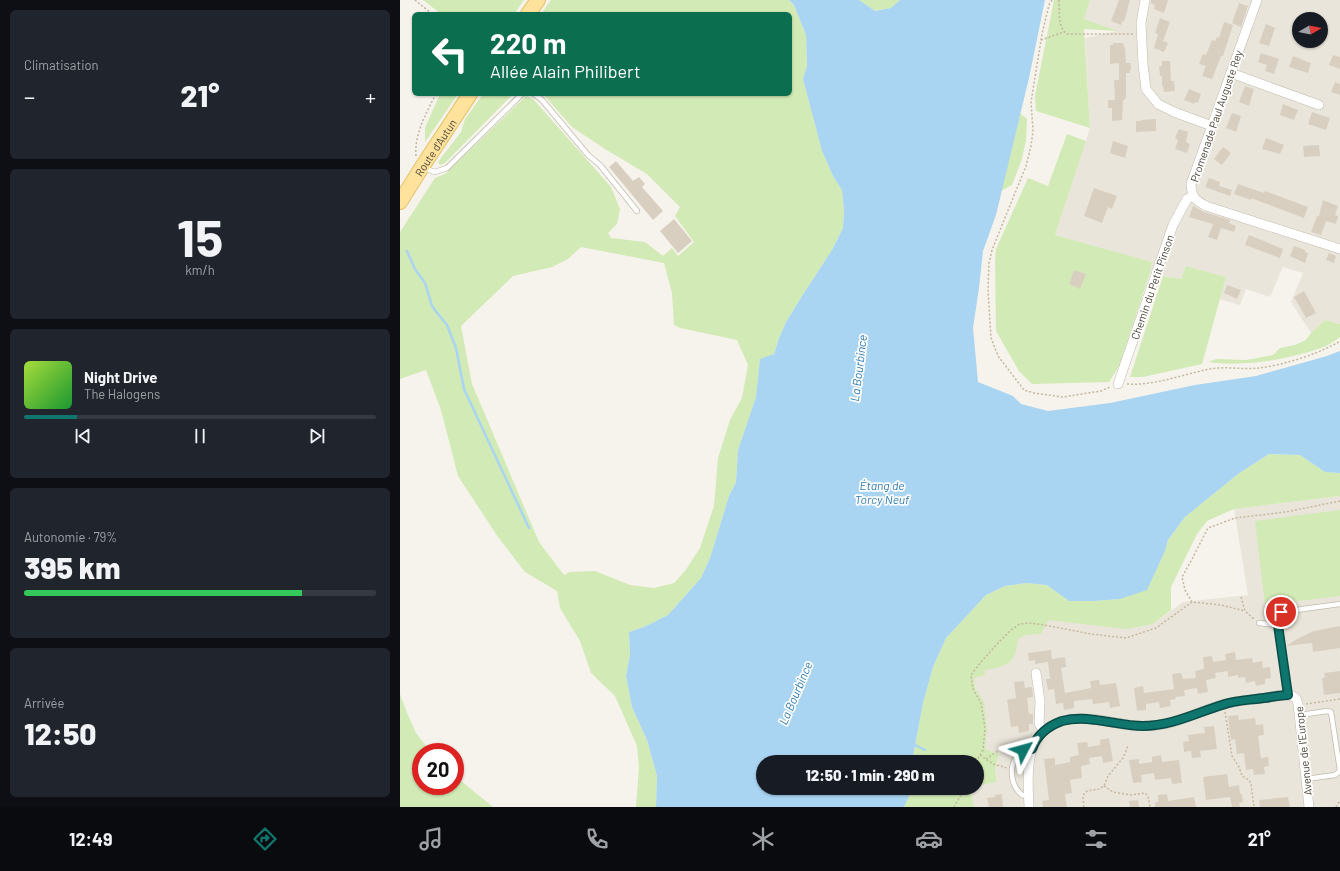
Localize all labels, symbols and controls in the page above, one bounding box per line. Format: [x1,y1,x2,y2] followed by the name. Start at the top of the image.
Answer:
[1292,12,1328,48] north arrow
[1292,12,1328,48] map controls
[490,26,566,60] text: 220 m
[424,28,476,80] icon: left
[1187,48,1245,184] street label: Promenade Paul Auguste Rey
[24,57,99,73] text: Climatisation
[490,60,640,82] text: Allée Alain Philibert
[181,77,219,113] text: 21°
[24,83,35,109] text: −
[365,83,376,109] text: +
[412,116,459,178] street label: Route d'Autun
[177,205,223,267] text: 15
[1128,233,1176,341] street label: Chemin du Petit Pinson
[185,262,215,278] text: km/h
[847,334,869,402] water label: La Bourbince
[84,368,157,386] text: Night Drive
[84,386,160,402] text: The Halogens
[72,425,94,447] icon: previous
[189,425,211,447] icon: pause
[306,425,328,447] icon: next
[855,478,910,506] water label: Étang de Torcy Neuf
[24,529,117,545] text: Autonomie · 79%
[24,549,120,585] text: 395 km
[1264,595,1298,629] pin
[1270,601,1292,623] icon: arrive
[775,659,815,727] water label: La Bourbince
[24,695,64,711] text: Arrivée
[1292,706,1314,796] street label: Avenue de l'Europe
[24,715,96,751] text: 12:50
[1002,729,1044,771] position arrow
[412,743,464,795] speed limit sign: 20
[805,766,935,784] text: 12:50 · 1 min · 290 m
[251,825,279,853] icon: directions
[417,825,445,853] icon: music
[583,825,611,853] icon: phone
[749,825,777,853] icon: climate
[915,825,943,853] icon: car
[1082,825,1110,853] icon: filters
[69,828,113,850] text: 12:49
[1248,828,1271,850] text: 21°

